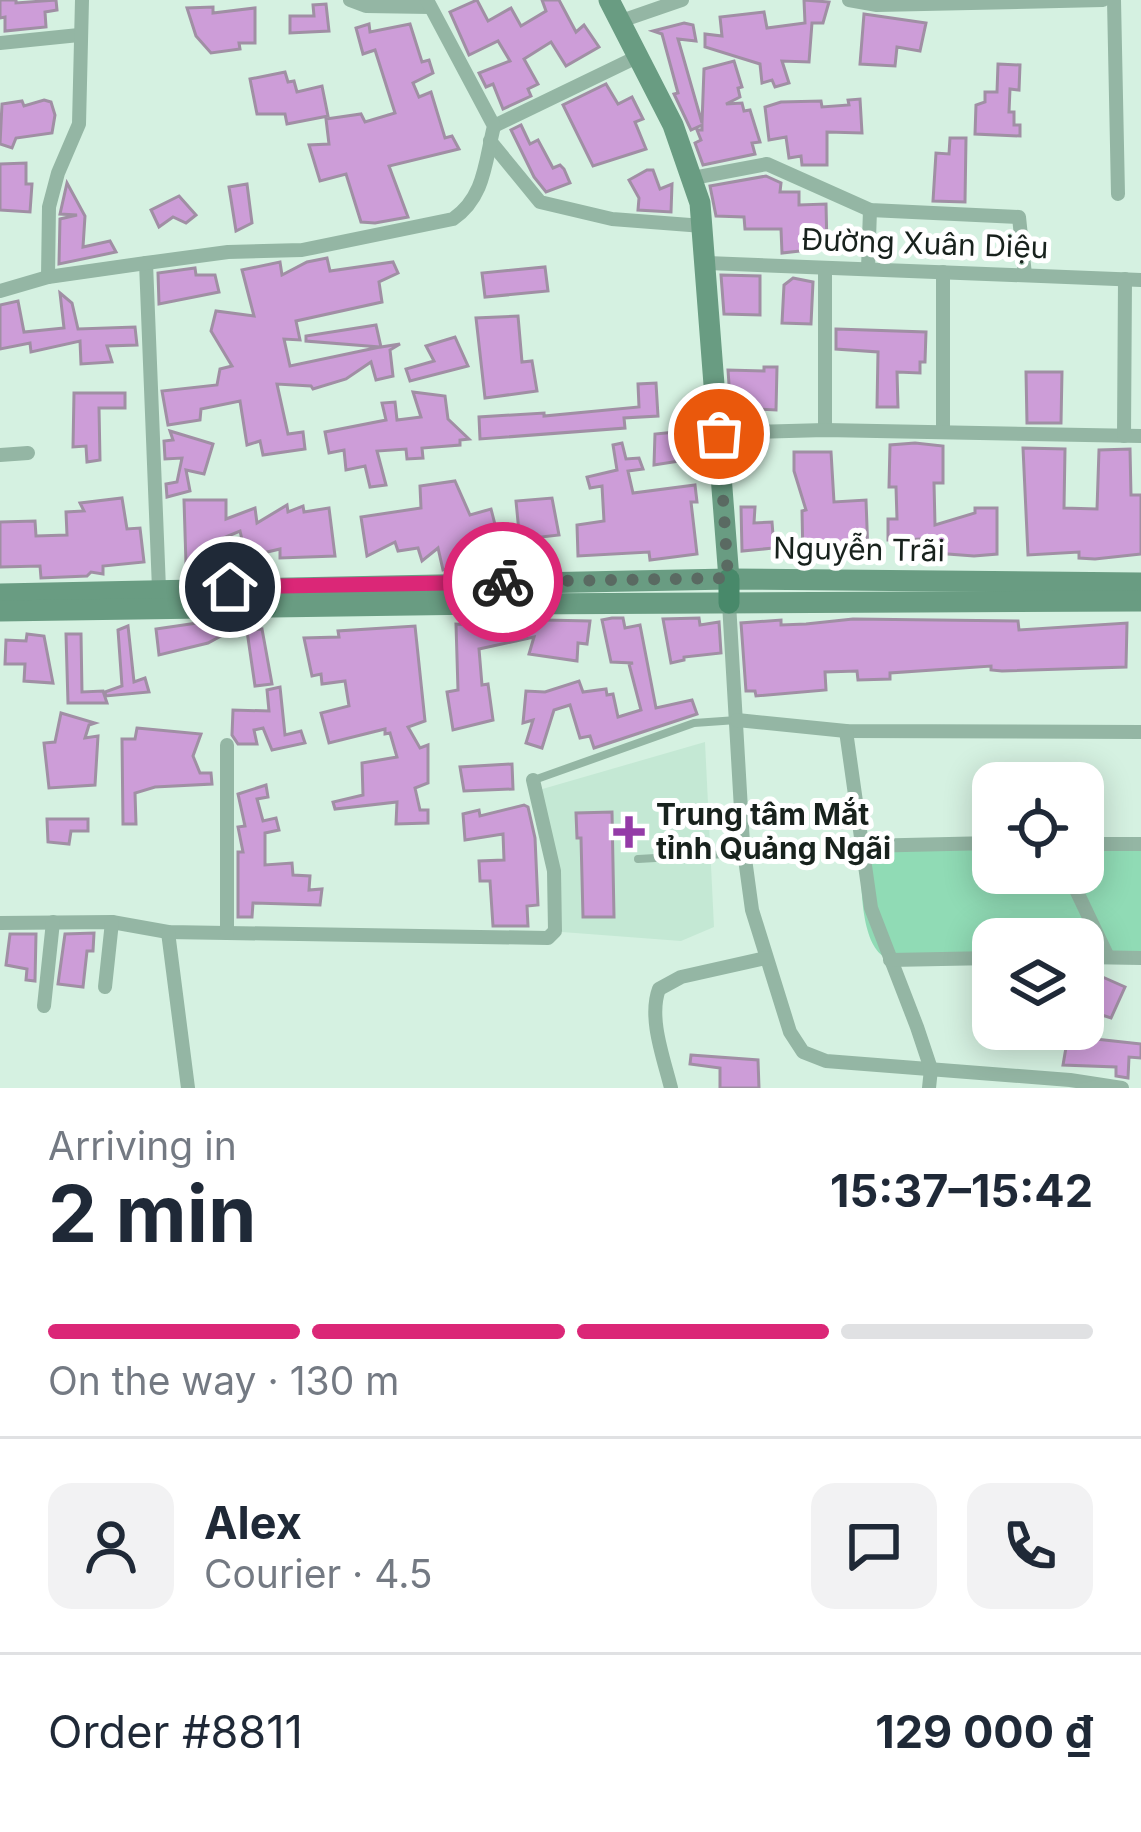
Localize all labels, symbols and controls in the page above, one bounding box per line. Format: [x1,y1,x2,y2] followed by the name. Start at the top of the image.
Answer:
[801,221,1049,265] street label: Đường Xuân Diệu
[668,383,770,485] pin
[686,401,752,467] icon: bag
[443,522,563,642] courier
[773,530,945,568] street label: Nguyễn Trãi
[179,536,281,638] pin
[470,549,536,615] icon: bike
[197,554,263,620] icon: home
[972,762,1104,1050] map controls
[972,762,1104,894] button: locate
[656,796,891,866] place label: Trung tâm Mắt tỉnh Quảng Ngãi
[613,816,645,848] marker: Trung tâm Mắt tỉnh Quảng Ngãi
[972,918,1104,1050] button: layers
[48,1122,237,1169] text: Arriving in
[830,1163,1093,1218] text: 15:37–15:42
[48,1166,256,1261] text: 2 min
[48,1357,399,1404] text: On the way · 130 m
[48,1483,174,1609] button: person
[811,1483,937,1609] button: chat
[967,1483,1093,1609] button: phone
[204,1495,302,1550] text: Alex
[204,1550,433,1597] text: Courier · 4.5
[48,1704,303,1759] text: Order #8811
[875,1704,1093,1759] text: 129 000 ₫

